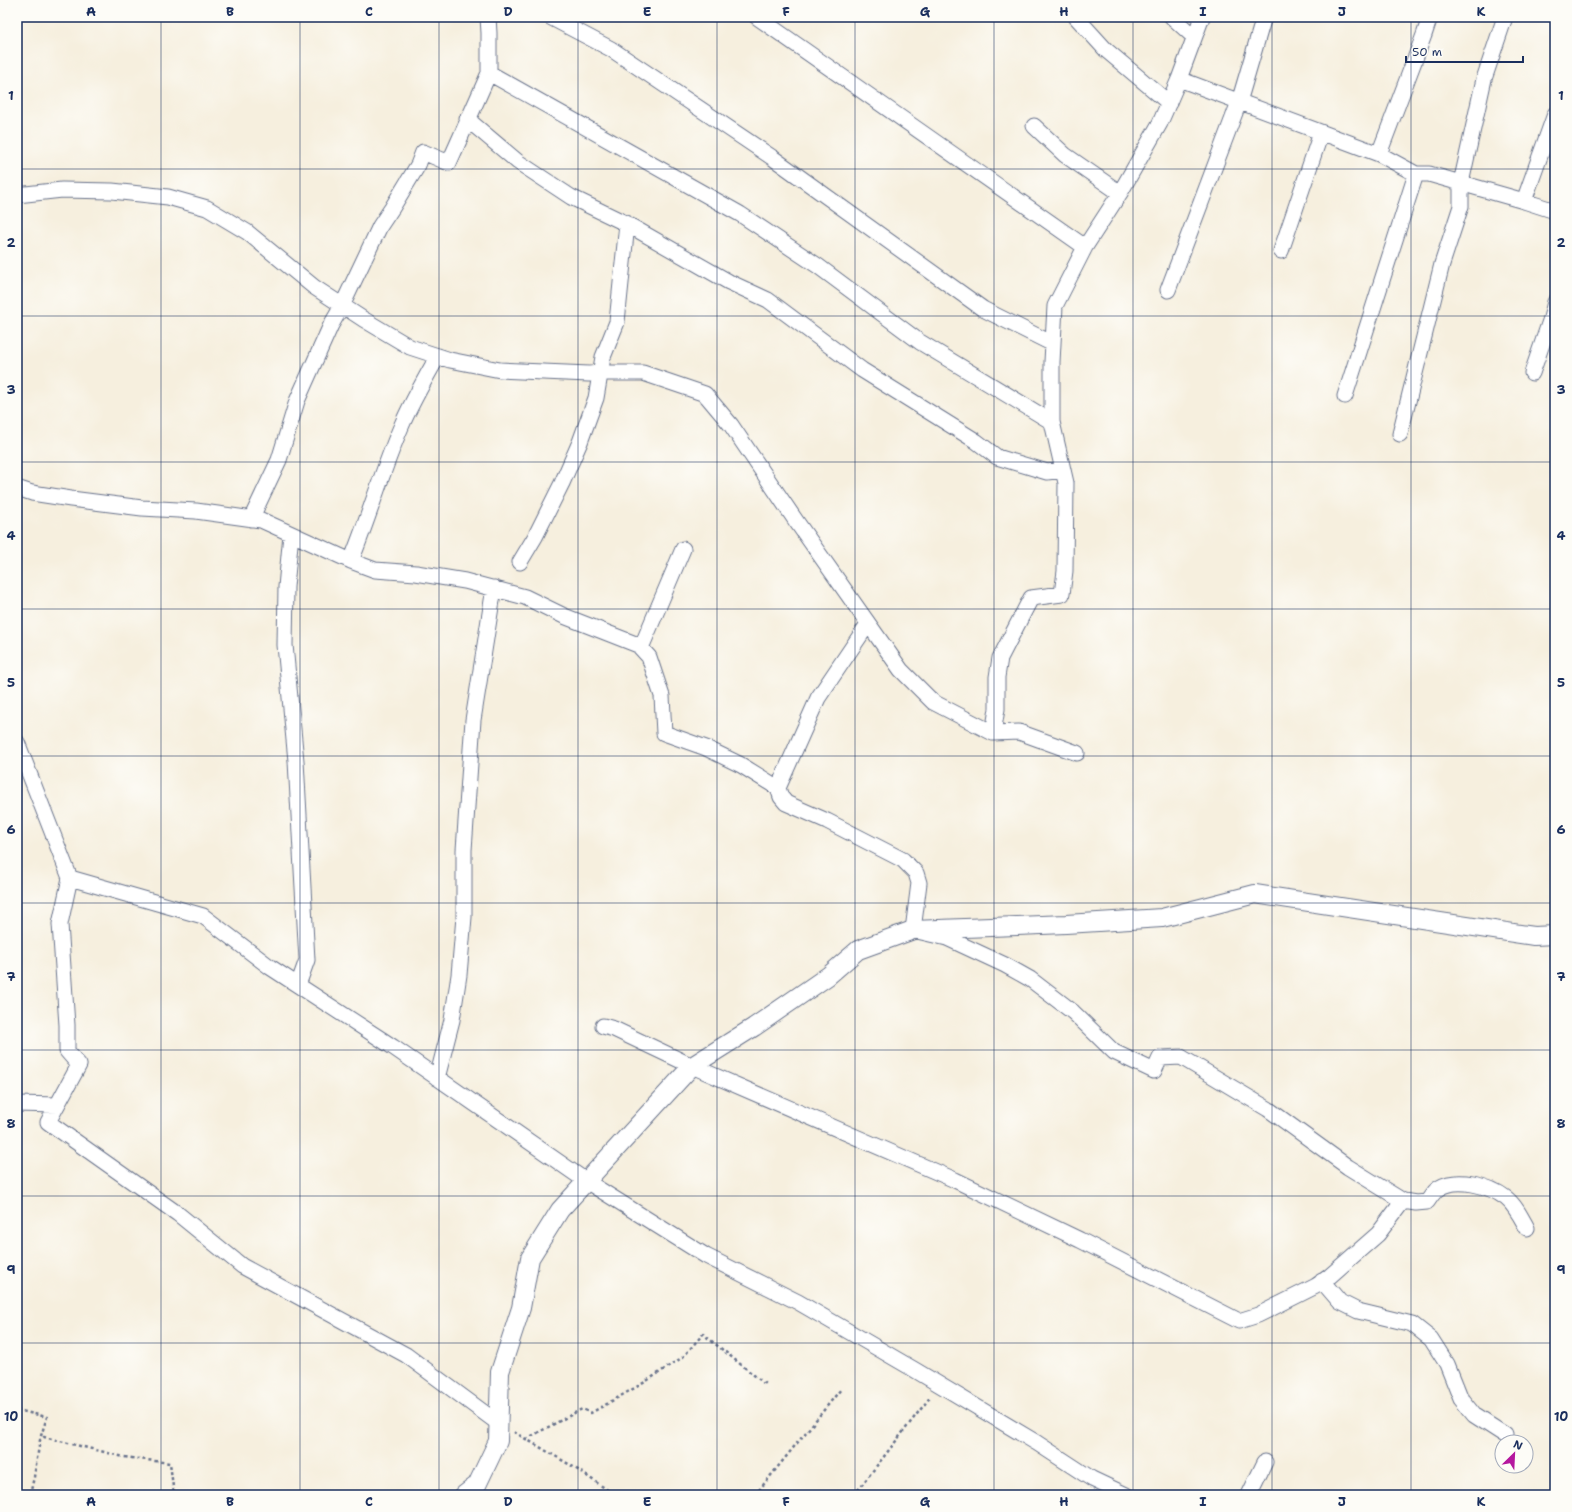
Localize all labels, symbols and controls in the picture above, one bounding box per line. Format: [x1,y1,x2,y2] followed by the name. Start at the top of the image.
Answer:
[86,3,96,20] text: A
[226,3,234,20] text: B
[365,3,373,20] text: C
[503,3,513,20] text: D
[643,3,652,20] text: E
[782,3,790,20] text: F
[920,3,931,20] text: G
[1059,3,1069,20] text: H
[1199,3,1207,20] text: I
[1338,3,1346,20] text: J
[1477,3,1486,20] text: K
[1406,38,1523,64] scale bar
[1412,44,1442,60] text: 50 m
[8,87,14,104] text: 1
[1558,87,1564,104] text: 1
[6,234,16,251] text: 2
[1556,234,1566,251] text: 2
[6,381,16,398] text: 3
[1556,381,1566,398] text: 3
[6,527,16,544] text: 4
[1556,527,1566,544] text: 4
[7,674,15,691] text: 5
[1557,674,1565,691] text: 5
[6,821,16,838] text: 6
[1556,821,1566,838] text: 6
[6,968,16,985] text: 7
[1556,968,1566,985] text: 7
[6,1115,16,1132] text: 8
[1556,1115,1566,1132] text: 8
[6,1261,16,1278] text: 9
[1556,1261,1566,1278] text: 9
[4,1408,18,1425] text: 10
[1554,1408,1568,1425] text: 10
[1494,1434,1534,1474] north arrow
[1511,1437,1525,1454] text: N
[86,1493,96,1510] text: A
[226,1493,234,1510] text: B
[365,1493,373,1510] text: C
[503,1493,513,1510] text: D
[643,1493,652,1510] text: E
[782,1493,790,1510] text: F
[920,1493,931,1510] text: G
[1059,1493,1069,1510] text: H
[1199,1493,1207,1510] text: I
[1338,1493,1346,1510] text: J
[1477,1493,1486,1510] text: K

